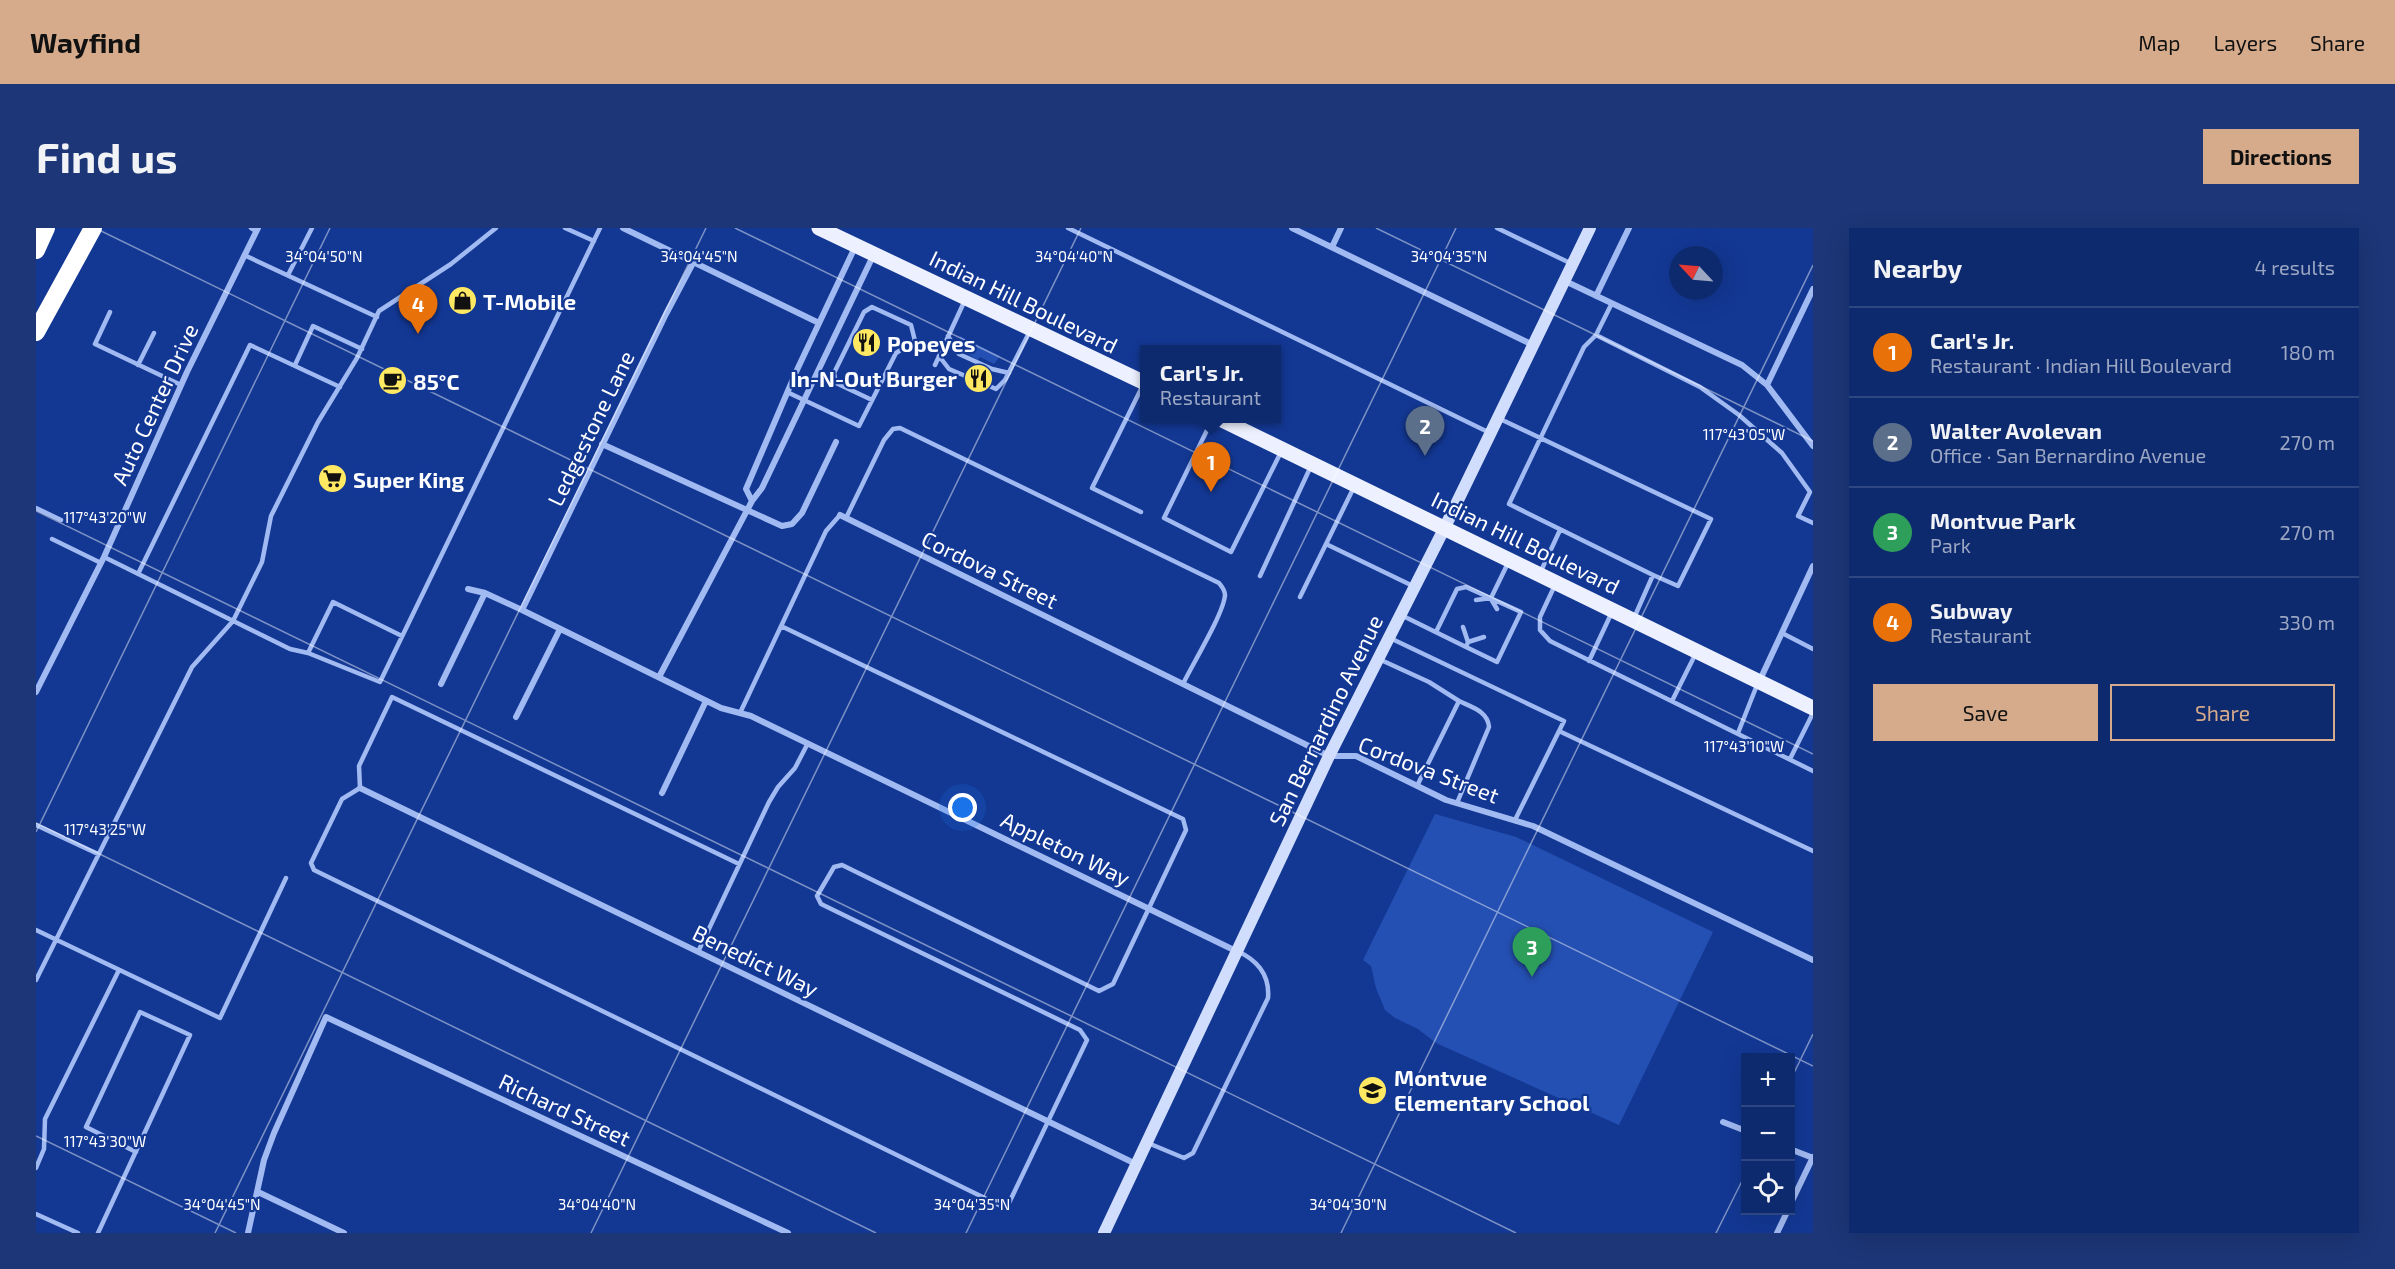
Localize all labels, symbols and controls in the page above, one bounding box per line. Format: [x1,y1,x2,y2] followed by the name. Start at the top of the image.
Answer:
[30,25,141,59] text: Wayfind
[2138,30,2180,55] text: Map
[2213,30,2277,55] text: Layers
[2310,30,2365,55] text: Share
[2203,129,2359,184] button: Directions
[36,131,178,181] text: Find us
[926,244,1122,358] street label: Indian Hill Boulevard
[1669,246,1723,300] north arrow
[285,247,363,265] text: 34°04'50"N
[660,247,738,265] text: 34°04'45"N
[1035,247,1113,265] text: 34°04'40"N
[1411,247,1487,265] text: 34°04'35"N
[1873,252,1962,283] text: Nearby
[2255,255,2335,279] text: 4 results
[398,285,437,334] pin: 4
[446,285,478,317] shop icon: T-Mobile
[483,288,576,314] place label: T-Mobile
[105,319,203,489] street label: Auto Center Drive
[850,327,882,359] restaurant icon: Popeyes
[1930,327,2014,353] text: Carl's Jr.
[887,330,975,357] place label: Popeyes
[1888,340,1897,364] text: 1
[2281,340,2335,364] text: 180 m
[1140,345,1281,423] popup
[541,346,639,510] street label: Ledgestone Lane
[1930,353,2232,377] text: Restaurant · Indian Hill Boulevard
[1160,359,1244,385] text: Carl's Jr.
[962,362,994,394] restaurant icon: In-N-Out Burger
[376,365,408,397] cafe icon: 85°C
[790,365,958,391] place label: In-N-Out Burger
[413,368,459,394] place label: 85°C
[1160,385,1261,409] text: Restaurant
[1406,406,1444,456] pin: 2
[1930,417,2102,443] text: Walter Avolevan
[1703,425,1785,443] text: 117°43'05"W
[1887,430,1898,454] text: 2
[2279,430,2335,454] text: 270 m
[1192,442,1230,492] pin: 1
[1930,443,2206,467] text: Office · San Bernardino Avenue
[316,463,348,495] supermarket icon: Super King
[353,466,465,492] place label: Super King
[1428,485,1624,599] street label: Indian Hill Boulevard
[1930,507,2076,533] text: Montvue Park
[64,508,146,526] text: 117°43'20"W
[1887,520,1898,544] text: 3
[2279,520,2335,544] text: 270 m
[918,525,1062,613] street label: Cordova Street
[1930,533,1971,557] text: Park
[1930,597,2012,623] text: Subway
[1263,610,1387,830] street label: San Bernardino Avenue
[1886,610,1899,634] text: 4
[2279,610,2335,634] text: 330 m
[1930,623,2031,647] text: Restaurant
[1873,684,2098,741] button: Save
[2110,684,2335,741] button: Share
[1355,730,1503,808] street label: Cordova Street
[1704,737,1784,755] text: 117°43'10"W
[948,793,977,822] your location
[997,806,1135,891] street label: Appleton Way
[64,820,146,838] text: 117°43'25"W
[689,918,823,1002] street label: Benedict Way
[1512,928,1552,977] pin: 3
[1741,1053,1795,1215] map controls
[1741,1053,1795,1107] button: +
[1394,1064,1590,1116] place label: Montvue Elementary School
[495,1067,635,1151] street label: Richard Street
[1357,1074,1389,1106] school or university icon: Montvue Elementary School
[1741,1107,1795,1161] button: −
[64,1132,146,1150] text: 117°43'30"W
[1741,1161,1795,1215] button: locate
[183,1195,261,1213] text: 34°04'45"N
[558,1195,636,1213] text: 34°04'40"N
[934,1195,1010,1213] text: 34°04'35"N
[1309,1195,1387,1213] text: 34°04'30"N

